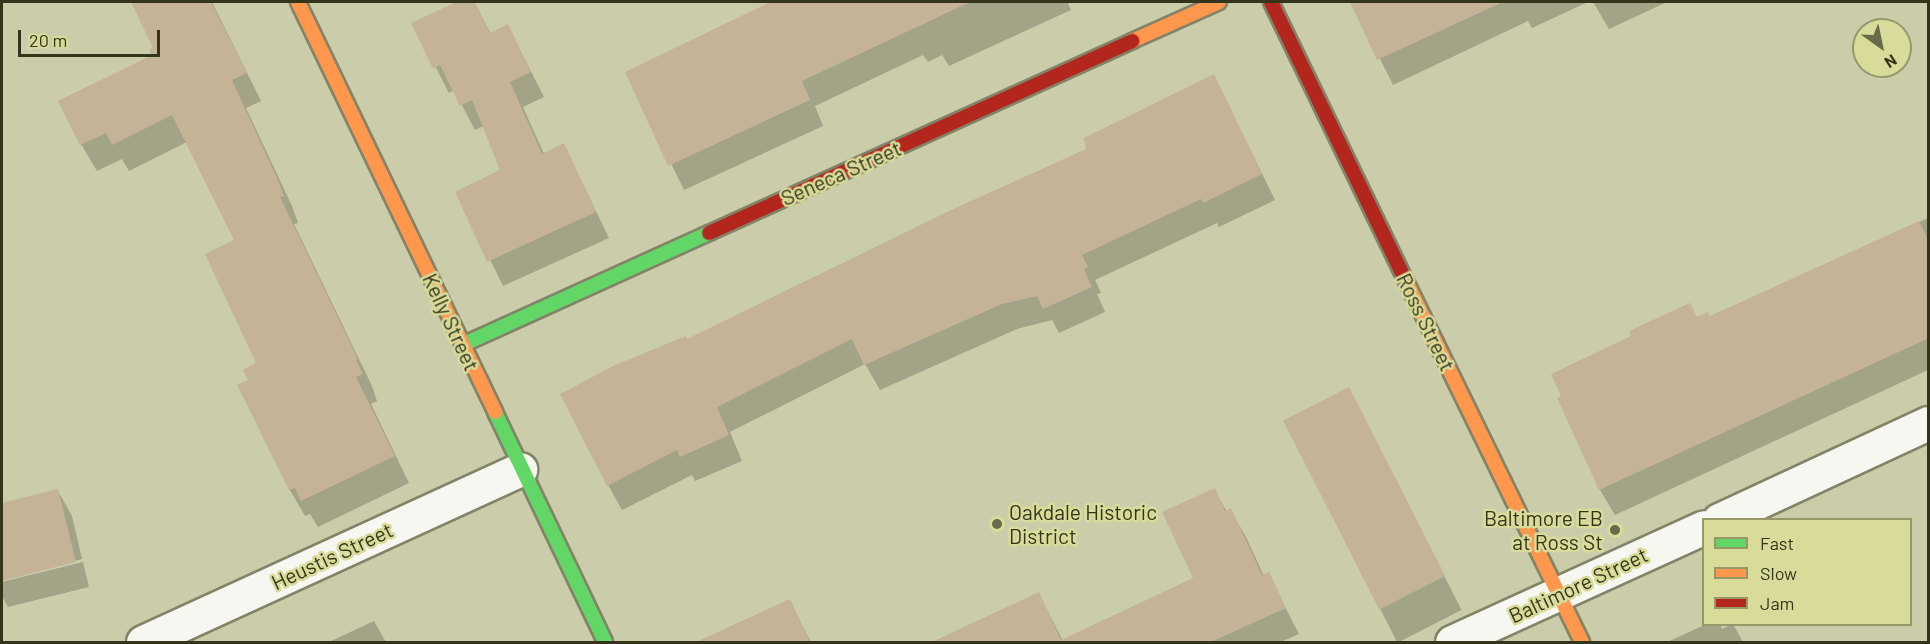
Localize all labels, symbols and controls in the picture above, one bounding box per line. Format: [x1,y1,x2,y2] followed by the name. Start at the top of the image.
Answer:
[21,18,164,56] scale bar
[1852,18,1912,78] north arrow
[29,29,67,51] text: 20 m
[1881,51,1901,73] text: N
[777,135,905,211] street label: Seneca Street
[417,269,485,375] street label: Kelly Street
[1392,269,1460,375] street label: Ross Street
[1009,499,1157,549] place label: Oakdale Historic District
[1484,505,1603,555] place label: Baltimore EB at Ross St
[267,517,397,595] street label: Heustis Street
[990,517,1004,531] marker: Oakdale Historic District
[1702,518,1912,626] legend
[1608,523,1622,537] marker: Baltimore EB at Ross St
[1760,532,1794,554] text: Fast
[1504,542,1652,628] street label: Baltimore Street
[1760,562,1797,584] text: Slow
[1760,592,1794,614] text: Jam

